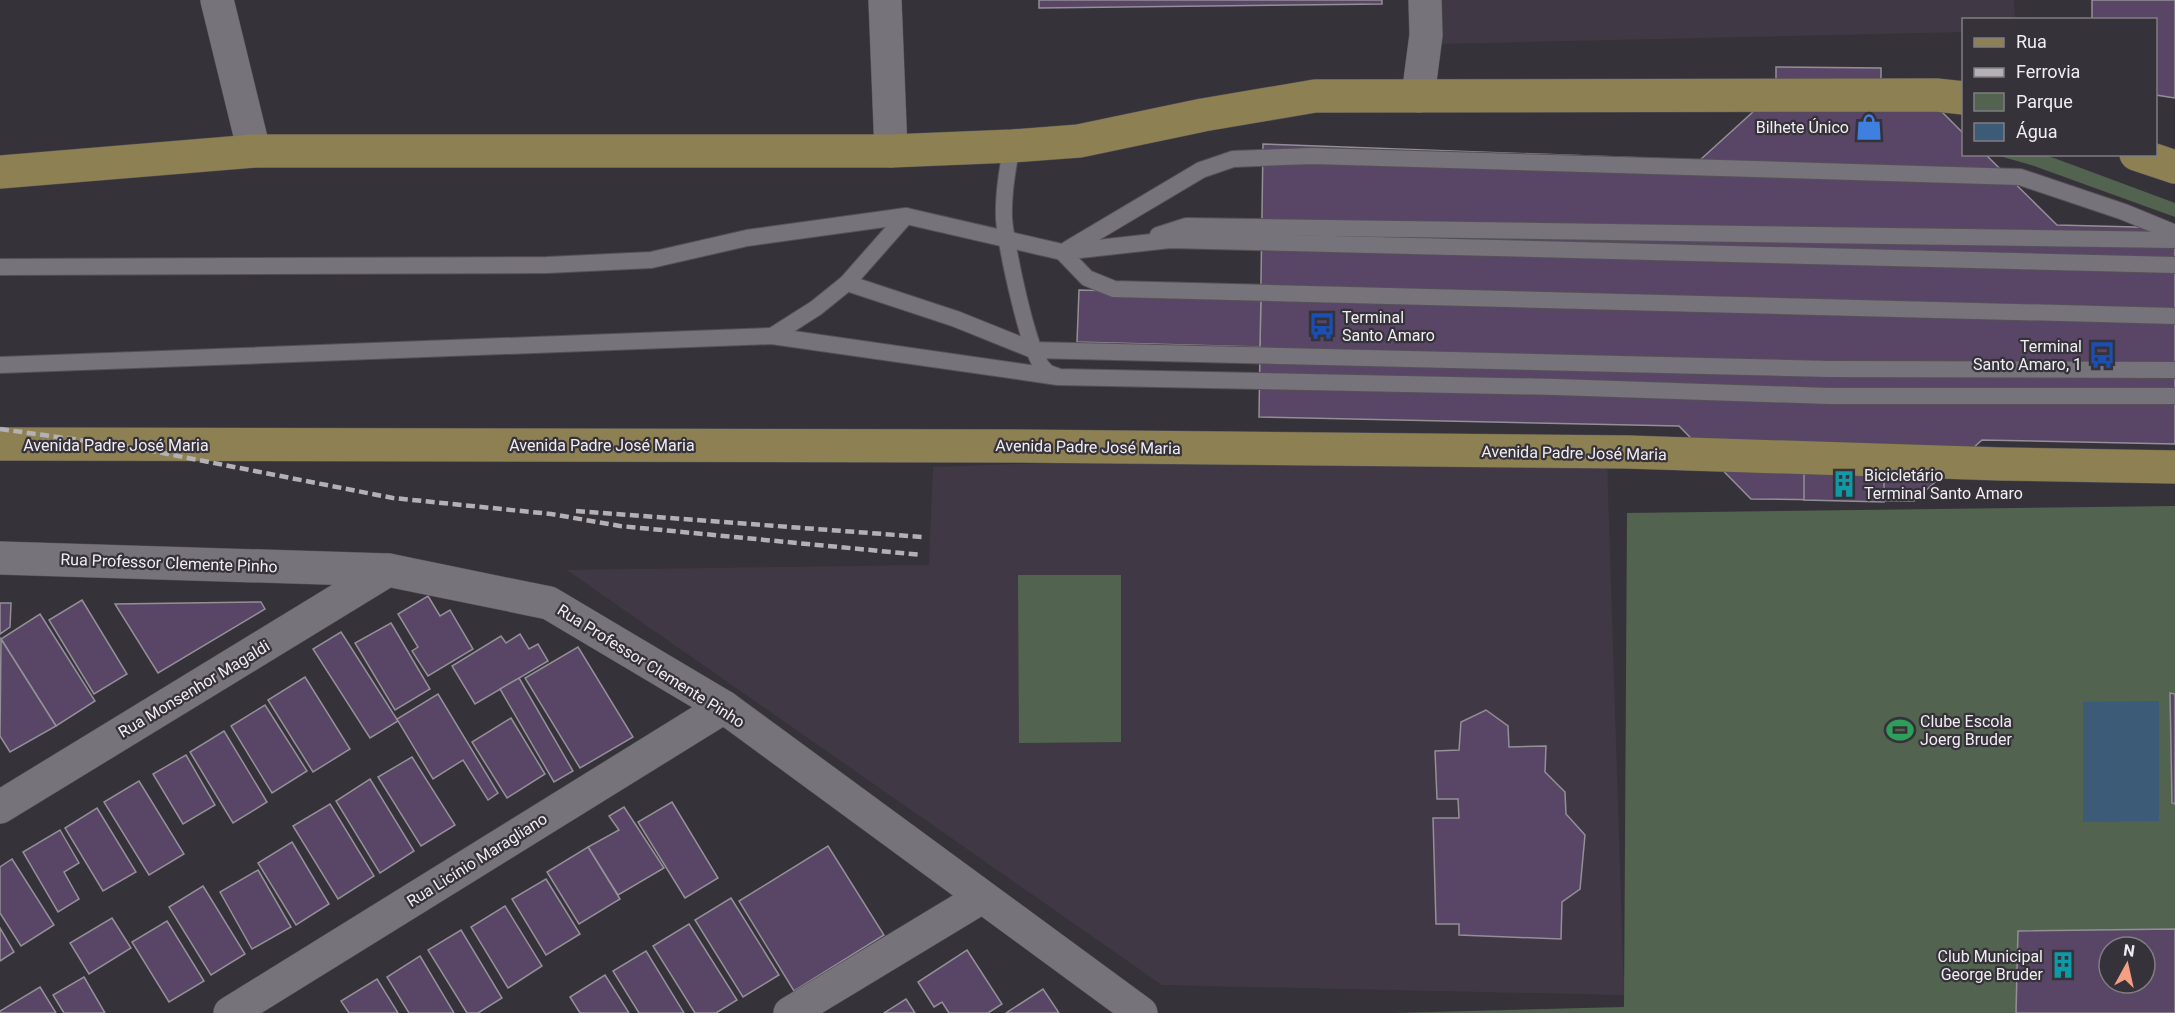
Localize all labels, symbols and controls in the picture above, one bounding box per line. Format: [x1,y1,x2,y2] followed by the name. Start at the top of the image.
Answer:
[1962,18,2157,156] legend
[2016,31,2047,52] text: Rua
[2016,61,2080,82] text: Ferrovia
[2016,91,2073,112] text: Parque
[1854,112,1884,142] shop icon: Bilhete Único
[1756,118,1849,137] place label: Bilhete Único
[2016,121,2058,142] text: Água
[1342,308,1435,345] place label: Terminal Santo Amaro
[1307,311,1337,341] bus stop icon: Terminal Santo Amaro
[1973,337,2082,374] place label: Terminal Santo Amaro, 1
[2087,340,2117,370] bus stop icon: Terminal Santo Amaro, 1
[23,436,209,455] street label: Avenida Padre José Maria
[509,436,695,455] street label: Avenida Padre José Maria
[995,436,1181,458] street label: Avenida Padre José Maria
[1481,442,1667,464] street label: Avenida Padre José Maria
[1864,466,2023,503] place label: Bicicletário Terminal Santo Amaro
[1829,469,1859,499] building icon: Bicicletário Terminal Santo Amaro
[60,550,278,576] street label: Rua Professor Clemente Pinho
[554,600,748,732] street label: Rua Professor Clemente Pinho
[115,636,273,742] street label: Rua Monsenhor Magaldi
[1920,712,2012,749] place label: Clube Escola Joerg Bruder
[1885,715,1915,745] sports icon: Clube Escola Joerg Bruder
[403,809,551,911] street label: Rua Licínio Maragliano
[2097,935,2157,995] north arrow
[2122,940,2136,961] text: N
[1938,947,2044,984] place label: Club Municipal George Bruder
[2048,950,2078,980] building icon: Club Municipal George Bruder

